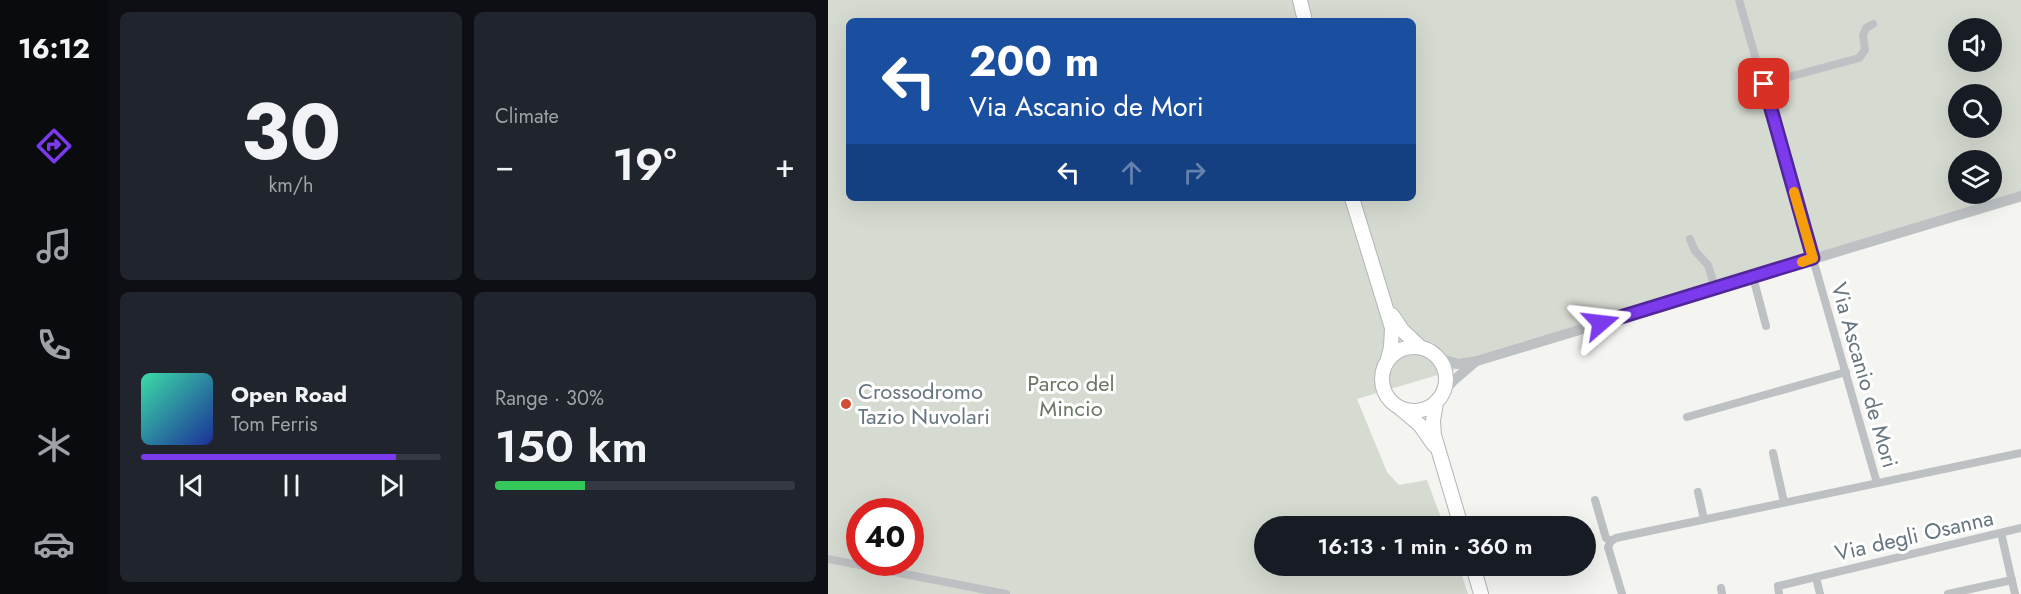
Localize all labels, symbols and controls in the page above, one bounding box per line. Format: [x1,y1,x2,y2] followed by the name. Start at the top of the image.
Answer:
[1948,18,2002,204] map controls
[1948,18,2002,72] button: sound
[18,29,90,68] text: 16:12
[969,31,1099,92] text: 200 m
[870,42,948,120] icon: left
[1738,58,1789,109] pin
[1747,67,1780,100] icon: arrive
[241,76,341,188] text: 30
[1948,84,2002,138] button: search
[969,87,1204,126] text: Via Ascanio de Mori
[495,102,559,131] text: Climate
[33,125,75,167] icon: directions
[613,132,677,197] text: 19°
[495,142,514,189] text: −
[775,142,795,189] text: +
[1948,150,2002,204] button: layers
[1052,156,1085,189] icon: left
[1115,156,1148,189] icon: ahead
[1178,156,1211,189] icon: right
[268,171,314,200] text: km/h
[33,225,75,267] icon: music
[1823,279,1907,471] street label: Via Ascanio de Mori
[1569,291,1633,355] position arrow
[33,324,75,366] icon: phone
[1027,367,1115,424] park label: Parco del Mincio
[858,375,990,432] place label: Crossodromo Tazio Nuvolari
[231,378,347,410] text: Open Road
[495,384,604,413] text: Range · 30%
[839,397,853,411] marker: Crossodromo Tazio Nuvolari
[231,410,318,439] text: Tom Ferris
[495,414,648,479] text: 150 km
[33,424,75,466] icon: climate
[175,469,208,502] icon: previous
[275,469,308,502] icon: pause
[375,469,408,502] icon: next
[846,498,924,576] speed limit sign: 40
[1832,501,1996,569] street label: Via degli Osanna
[33,523,75,565] icon: car
[1317,530,1533,562] text: 16:13 · 1 min · 360 m

